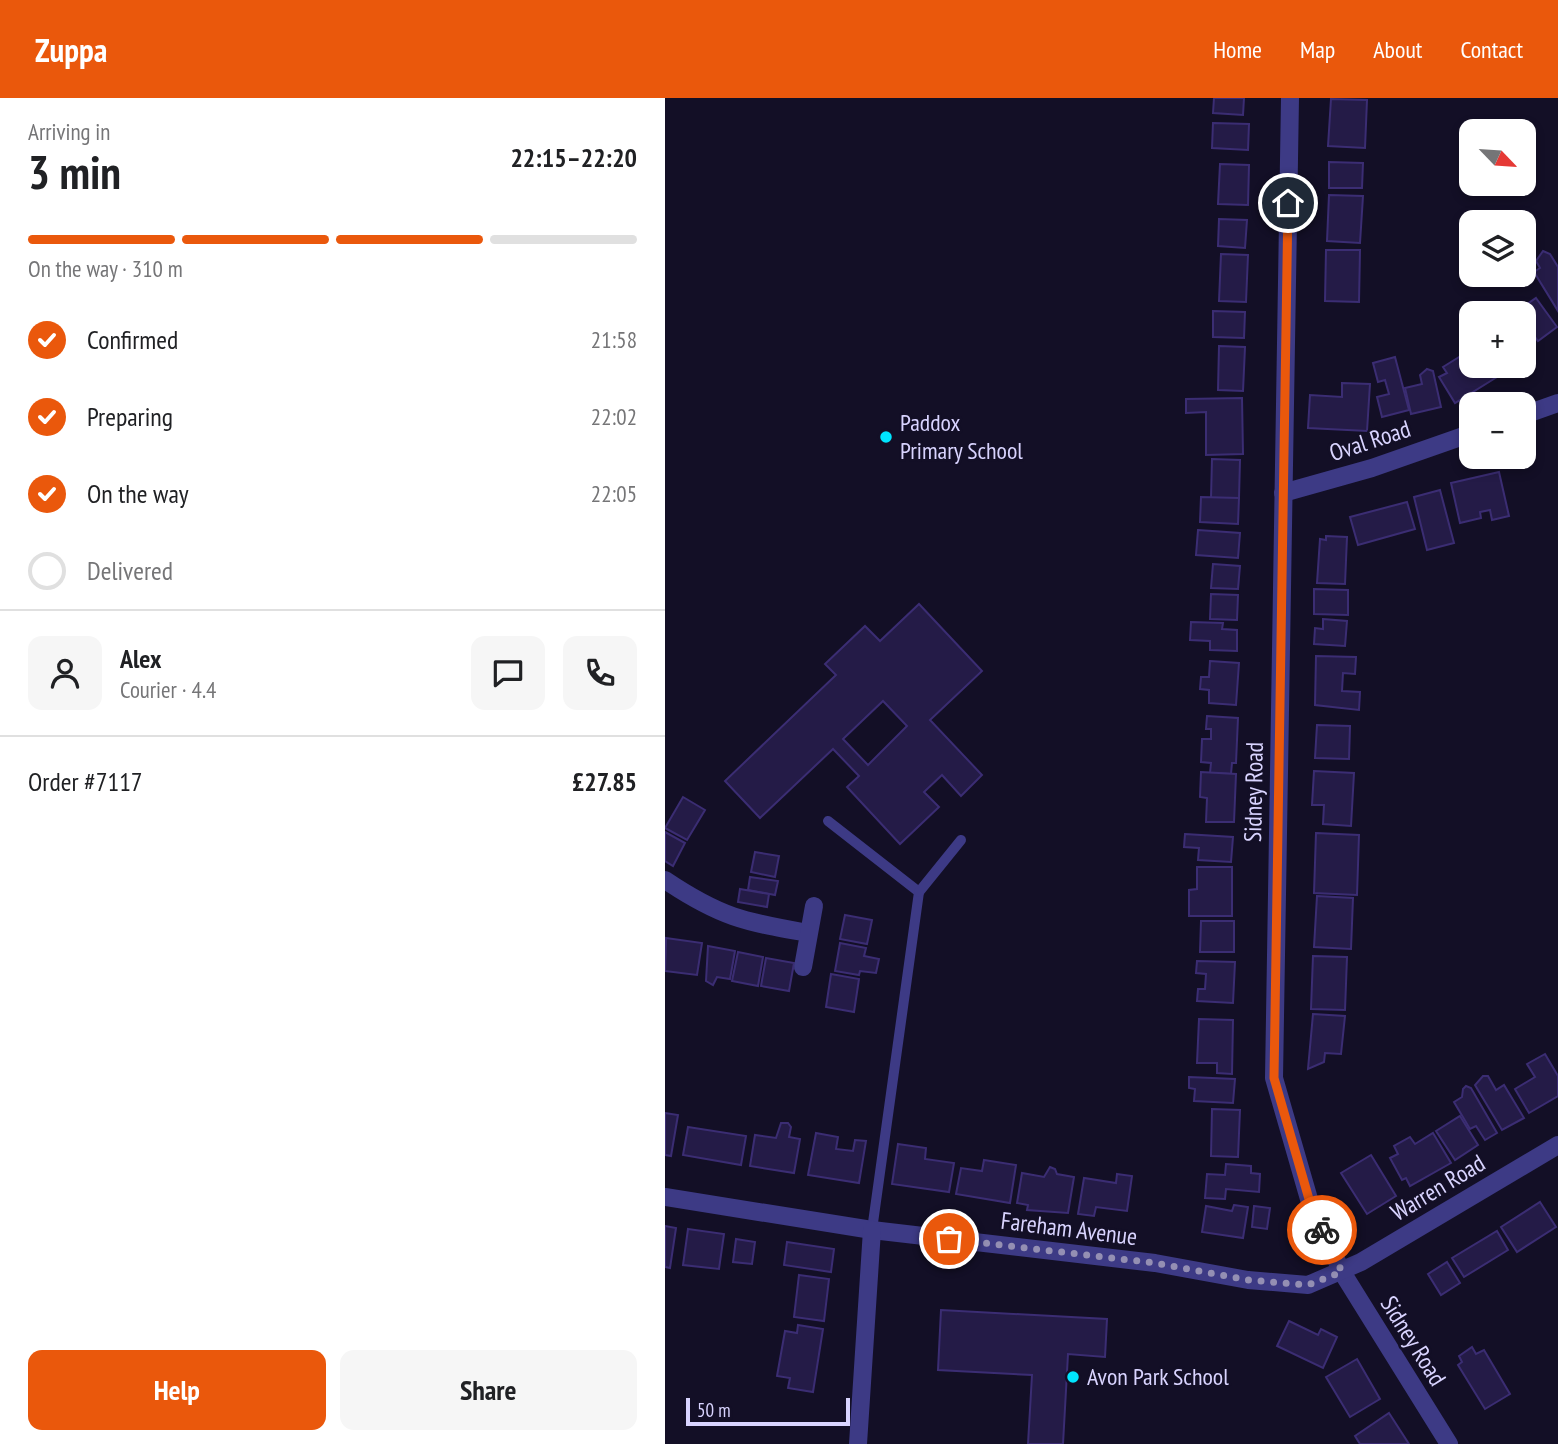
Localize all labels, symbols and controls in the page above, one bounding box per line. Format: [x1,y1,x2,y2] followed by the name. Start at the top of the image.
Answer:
[35,28,107,71] text: Zuppa
[1213,34,1262,65] text: Home
[1300,34,1335,65] text: Map
[1373,34,1422,65] text: About
[1460,34,1523,65] text: Contact
[28,117,110,146] text: Arriving in
[1459,119,1537,196] north arrow
[1459,119,1536,469] map controls
[510,141,637,174] text: 22:15–22:20
[28,142,121,202] text: 3 min
[1258,173,1318,233] pin
[1269,184,1307,222] icon: home
[1459,210,1536,287] button: layers
[28,254,183,283] text: On the way · 310 m
[1459,301,1536,378] button: +
[28,321,66,359] icon: check
[87,323,178,356] text: Confirmed
[591,325,637,354] text: 21:58
[1459,392,1536,469] button: −
[28,398,66,436] icon: check
[87,400,173,433] text: Preparing
[591,402,637,431] text: 22:02
[900,407,1023,466] place label: Paddox Primary School
[1325,413,1414,468] street label: Oval Road
[878,429,894,445] marker: Paddox Primary School
[28,475,66,513] icon: check
[87,477,189,510] text: On the way
[591,479,637,508] text: 22:05
[87,554,173,587] text: Delivered
[28,636,102,710] button: person
[471,636,545,710] button: chat
[563,636,637,710] button: phone
[120,642,161,675] text: Alex
[120,675,216,704] text: Courier · 4.4
[1237,742,1270,842] street label: Sidney Road
[28,765,143,798] text: Order #7117
[572,765,637,798] text: £27.85
[1385,1147,1491,1228] street label: Warren Road
[1287,1195,1357,1265] courier
[999,1205,1139,1252] street label: Fareham Avenue
[919,1209,979,1269] pin
[1303,1211,1341,1249] icon: bike
[930,1220,968,1258] icon: bag
[1374,1290,1453,1391] street label: Sidney Road
[28,1350,326,1430] button: Help
[340,1350,637,1430] button: Share
[1087,1361,1229,1392] place label: Avon Park School
[1065,1369,1081,1385] marker: Avon Park School
[686,1395,851,1427] scale bar
[697,1398,731,1422] text: 50 m

